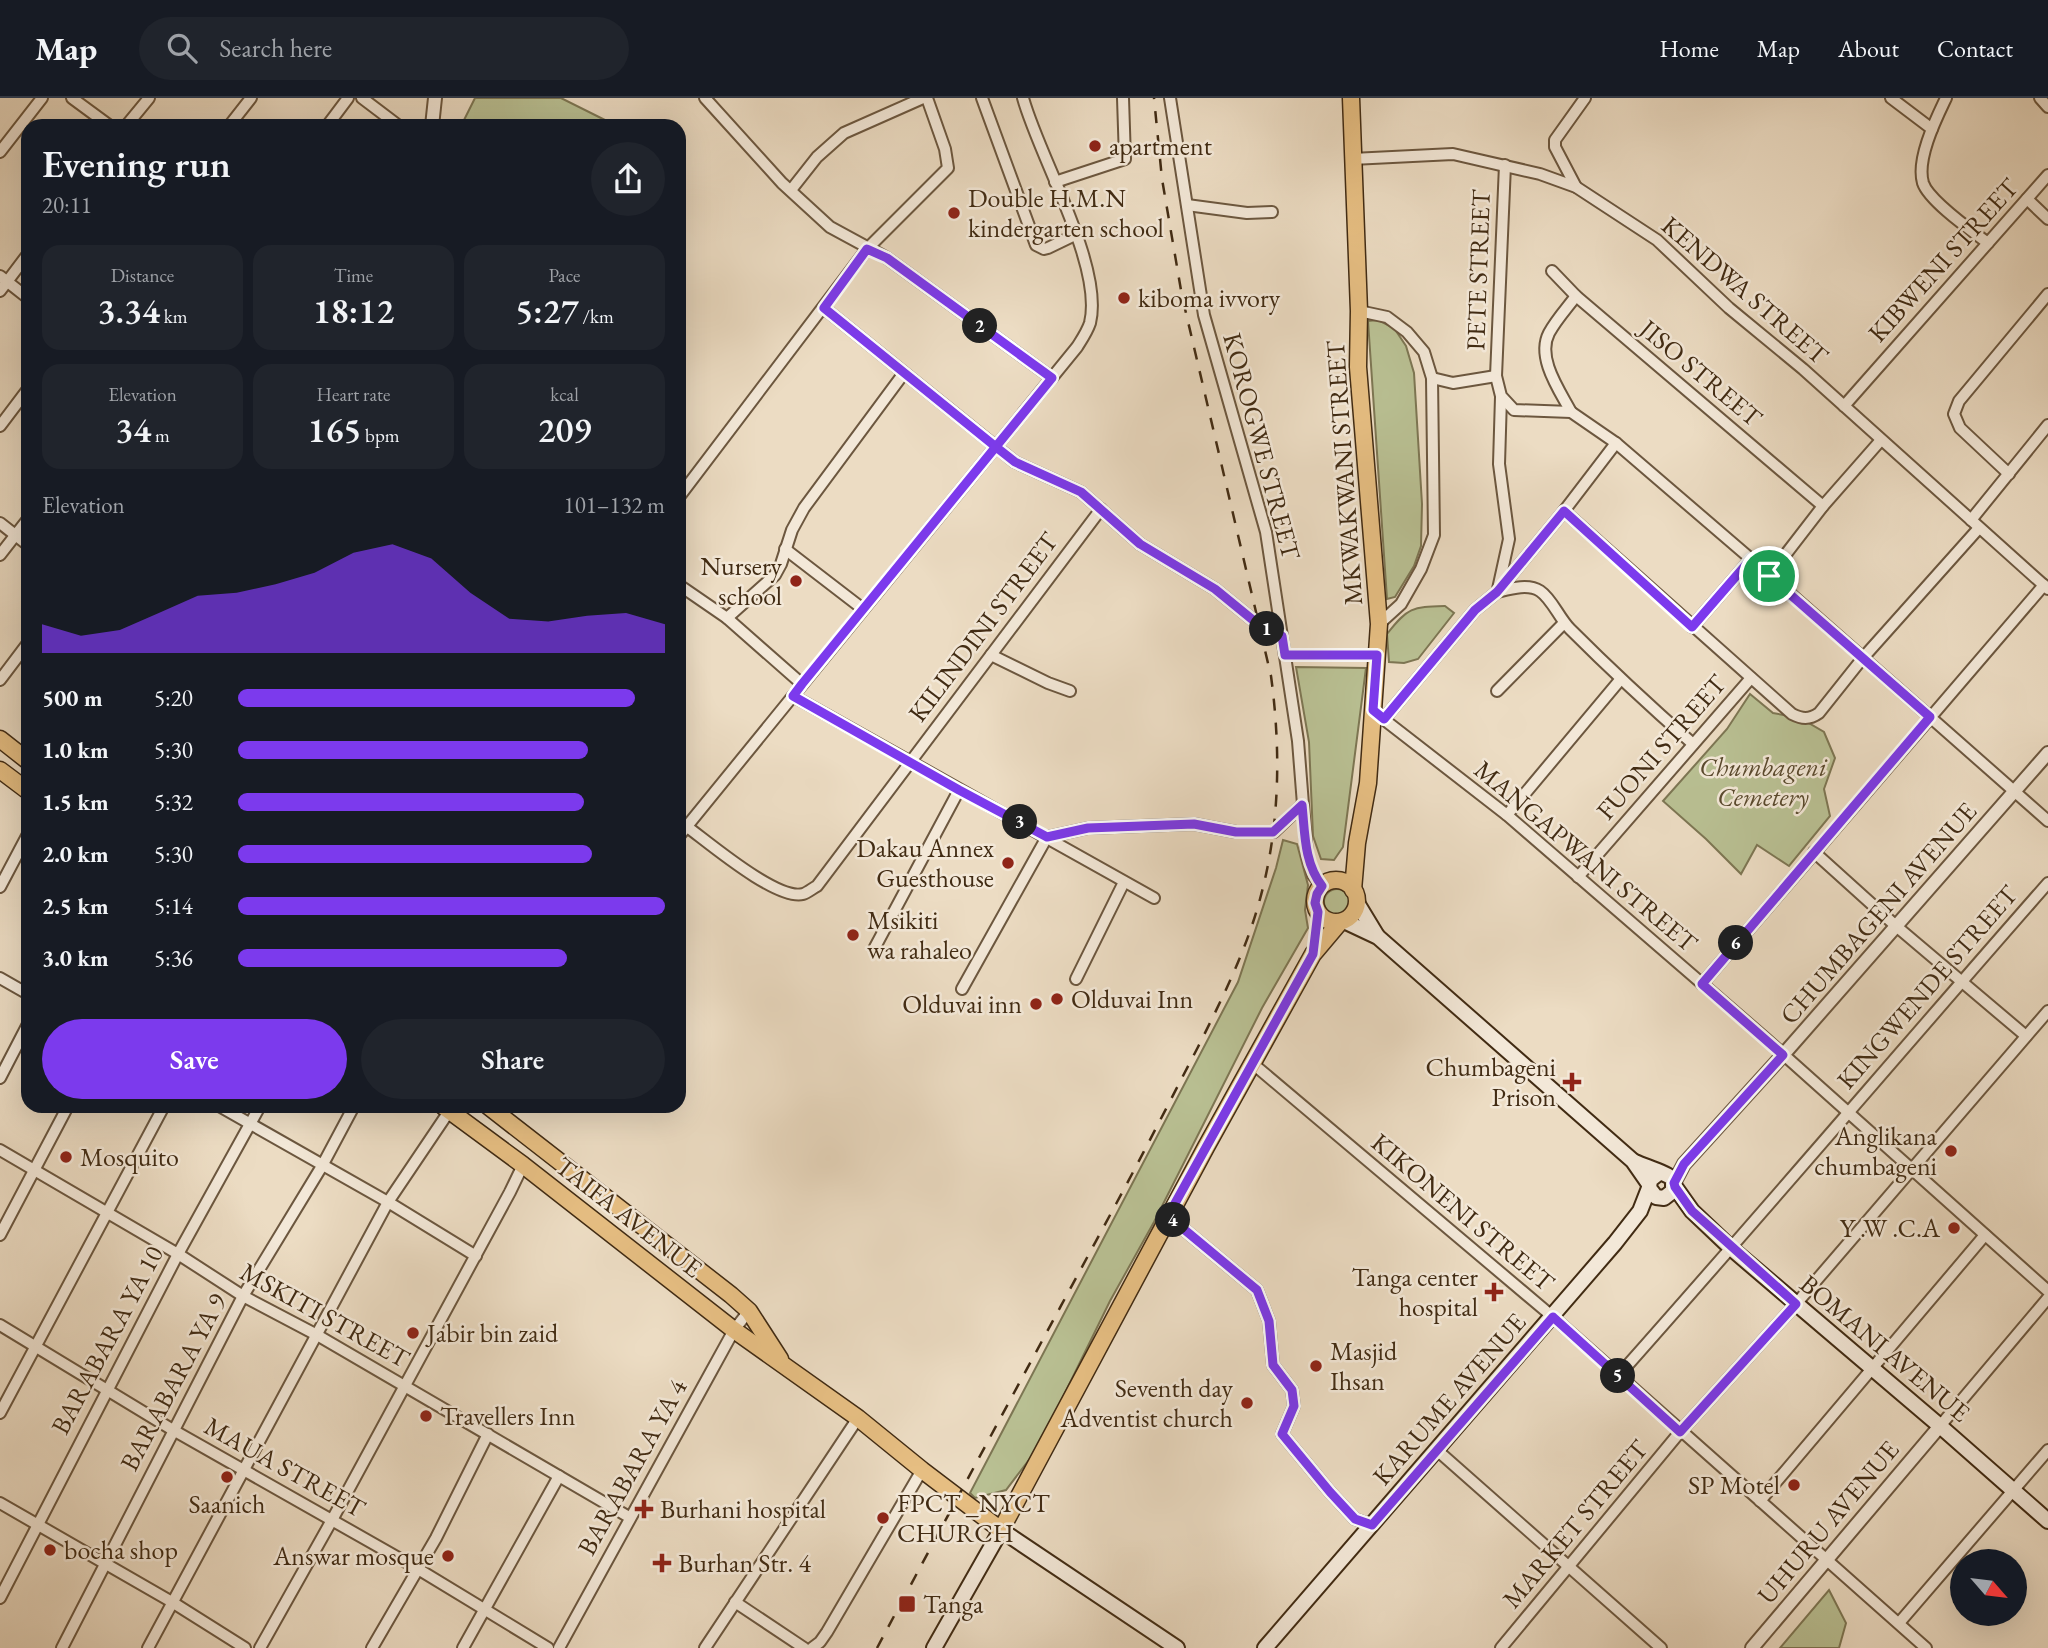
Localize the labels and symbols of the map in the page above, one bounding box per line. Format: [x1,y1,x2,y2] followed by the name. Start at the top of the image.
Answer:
[1109,129,1212,163] place label: apartment
[1087,138,1103,154] marker: apartment
[1860,171,2026,349] street label: KIBWENI STREET
[968,181,1164,245] place label: Double H.M.N kindergarten school
[1458,188,1498,351] street label: PETE STREET
[946,205,962,221] marker: Double H.M.N kindergarten school
[1655,208,1836,372] street label: KENDWA STREET
[1138,281,1281,315] place label: kiboma ivvory
[1116,290,1132,306] marker: kiboma ivvory
[962,308,998,344] pin: 2
[1631,311,1770,434] street label: JISO STREET
[1215,329,1309,564] street label: KOROGWE STREET
[1318,339,1370,606] street label: MKWAKWANI STREET
[901,525,1066,729] street label: KILINDINI STREET
[1739,546,1799,606] pin
[700,549,783,613] place label: Nursery school
[788,573,804,589] marker: Nursery school
[1250,612,1284,646] pin: 1
[1589,667,1734,827] street label: FUONI STREET
[1699,750,1828,814] park label: Chumbageni Cemetery
[1467,753,1705,960] street label: MANGAPWANI STREET
[1772,795,1984,1031] street label: CHUMBAGENI AVENUE
[1002,804,1038,840] pin: 3
[856,831,995,895] place label: Dakau Annex Guesthouse
[1000,855,1016,871] marker: Dakau Annex Guesthouse
[1829,878,2025,1096] street label: KINGWENDE STREET
[867,903,972,967] place label: Msikiti wa rahaleo
[1718,926,1754,960] pin: 6
[845,927,861,943] marker: Msikiti wa rahaleo
[1071,982,1193,1016] place label: Olduvai Inn
[902,987,1022,1021] place label: Olduvai inn
[1049,991,1065,1007] marker: Olduvai Inn
[1028,996,1044,1012] marker: Olduvai inn
[1425,1050,1556,1114] place label: Chumbageni Prison
[1562,1072,1582,1092] marker: Chumbageni Prison
[1814,1119,1938,1183] place label: Anglikana chumbageni
[1364,1125,1562,1299] street label: KIKONENI STREET
[80,1140,179,1174] place label: Mosquito
[1943,1143,1959,1159] marker: Anglikana chumbageni
[58,1149,74,1165] marker: Mosquito
[549,1149,710,1285] street label: TAIFA AVENUE
[1156,1202,1190,1238] pin: 4
[1840,1211,1941,1245] place label: Y .W .C.A
[1946,1220,1962,1236] marker: Y .W .C.A
[43,1240,171,1440] street label: BARABARA YA 10
[234,1254,416,1376] street label: MSKITI STREET
[1351,1260,1478,1324] place label: Tanga center hospital
[1793,1267,1977,1429] street label: BOMANI AVENUE
[1484,1282,1504,1302] marker: Tanga center hospital
[112,1287,234,1477] street label: BARABARA YA 9
[1365,1305,1533,1492] street label: KARUME AVENUE
[425,1316,559,1350] place label: Jabir bin zaid
[405,1325,421,1341] marker: Jabir bin zaid
[1330,1334,1398,1398] place label: Masjid Ihsan
[1308,1358,1324,1374] marker: Masjid Ihsan
[1600,1358,1636,1394] pin: 5
[1060,1371,1234,1435] place label: Seventh day Adventist church
[570,1372,695,1561] street label: BARABARA YA 4
[1239,1395,1255,1411] marker: Seventh day Adventist church
[440,1399,576,1433] place label: Travellers Inn
[418,1408,434,1424] marker: Travellers Inn
[199,1409,372,1525] street label: MAUA STREET
[1495,1432,1656,1615] street label: MARKET STREET
[1750,1433,1907,1611] street label: UHURU AVENUE
[1688,1468,1780,1502] place label: SP Motel
[219,1469,235,1485] marker: Saanich
[1786,1477,1802,1493] marker: SP Motel
[897,1486,1050,1550] place label: FPCT _NYCT CHURCH
[189,1487,265,1521] place label: Saanich
[660,1492,826,1526] place label: Burhani hospital
[634,1499,654,1519] marker: Burhani hospital
[875,1510,891,1526] marker: FPCT _NYCT CHURCH
[64,1533,178,1567] place label: bocha shop
[272,1539,434,1573] place label: Answar mosque
[42,1542,58,1558] marker: bocha shop
[678,1546,811,1580] place label: Burhan Str. 4
[440,1548,456,1564] marker: Answar mosque
[1950,1549,2026,1626] north arrow
[652,1553,672,1573] marker: Burhan Str. 4
[923,1587,984,1621] place label: Tanga
[897,1594,917,1614] marker: Tanga

